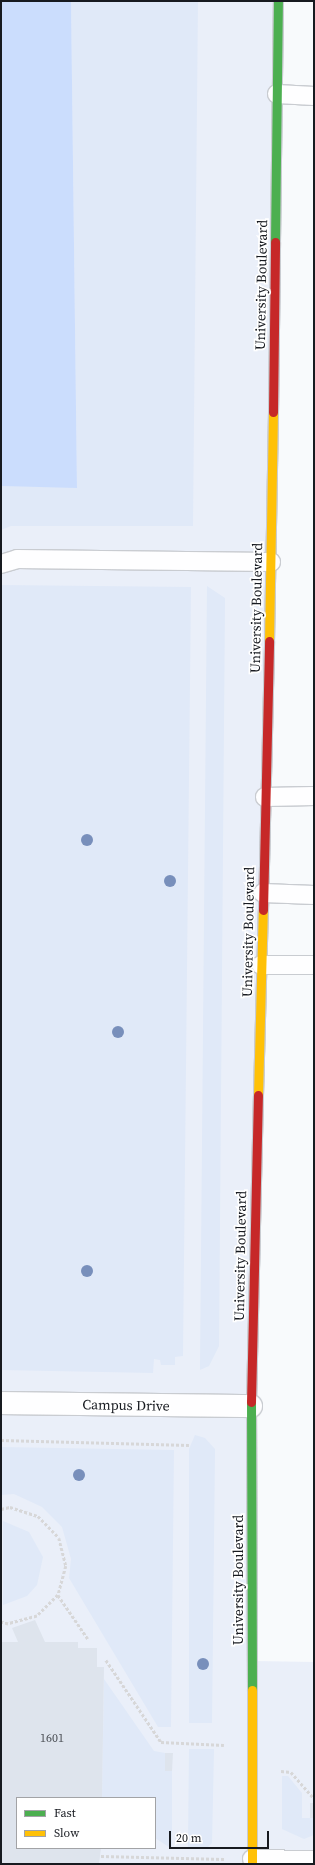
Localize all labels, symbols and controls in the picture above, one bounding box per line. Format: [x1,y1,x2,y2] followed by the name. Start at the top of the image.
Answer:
[251,220,271,350] street label: University Boulevard
[246,543,266,673] street label: University Boulevard
[238,867,258,997] street label: University Boulevard
[230,1191,250,1321] street label: University Boulevard
[82,1396,170,1414] street label: Campus Drive
[230,1515,246,1645] street label: University Boulevard
[40,1732,64,1746] house number: 1601
[16,1797,156,1849] legend
[54,1805,76,1821] text: Fast
[171,1823,271,1849] scale bar
[54,1825,79,1841] text: Slow
[176,1830,202,1846] text: 20 m

